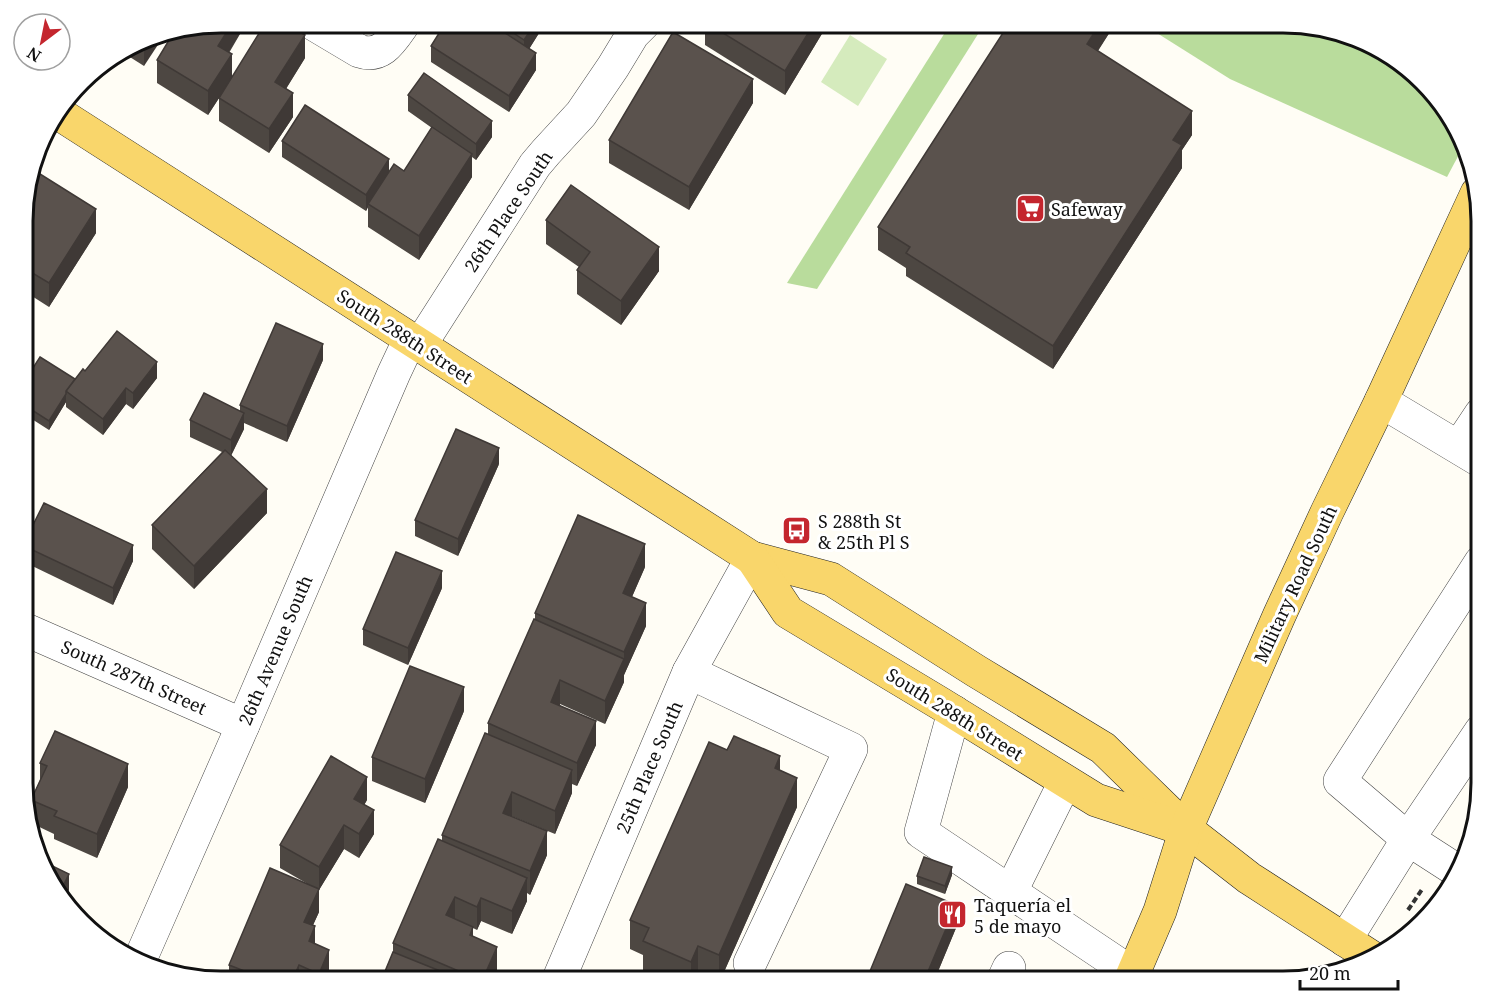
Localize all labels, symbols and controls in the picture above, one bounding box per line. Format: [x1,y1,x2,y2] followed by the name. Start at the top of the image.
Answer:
[12,12,72,72] north arrow
[23,42,45,67] text: N
[458,146,558,276] street label: 26th Place South
[1014,193,1046,225] supermarket icon: Safeway
[1051,197,1123,221] place label: Safeway
[333,283,477,389] street label: South 288th Street
[1248,501,1342,667] street label: Military Road South
[818,509,910,554] place label: S 288th St & 25th Pl S
[781,515,813,547] bus stop icon: S 288th St & 25th Pl S
[233,571,317,729] street label: 26th Avenue South
[57,634,211,720] street label: South 287th Street
[882,662,1028,766] street label: South 288th Street
[610,697,688,837] street label: 25th Place South
[974,893,1071,938] place label: Taquería el 5 de mayo
[937,899,969,931] restaurant icon: Taquería el 5 de mayo
[1300,953,1398,991] scale bar
[1309,961,1351,985] text: 20 m

